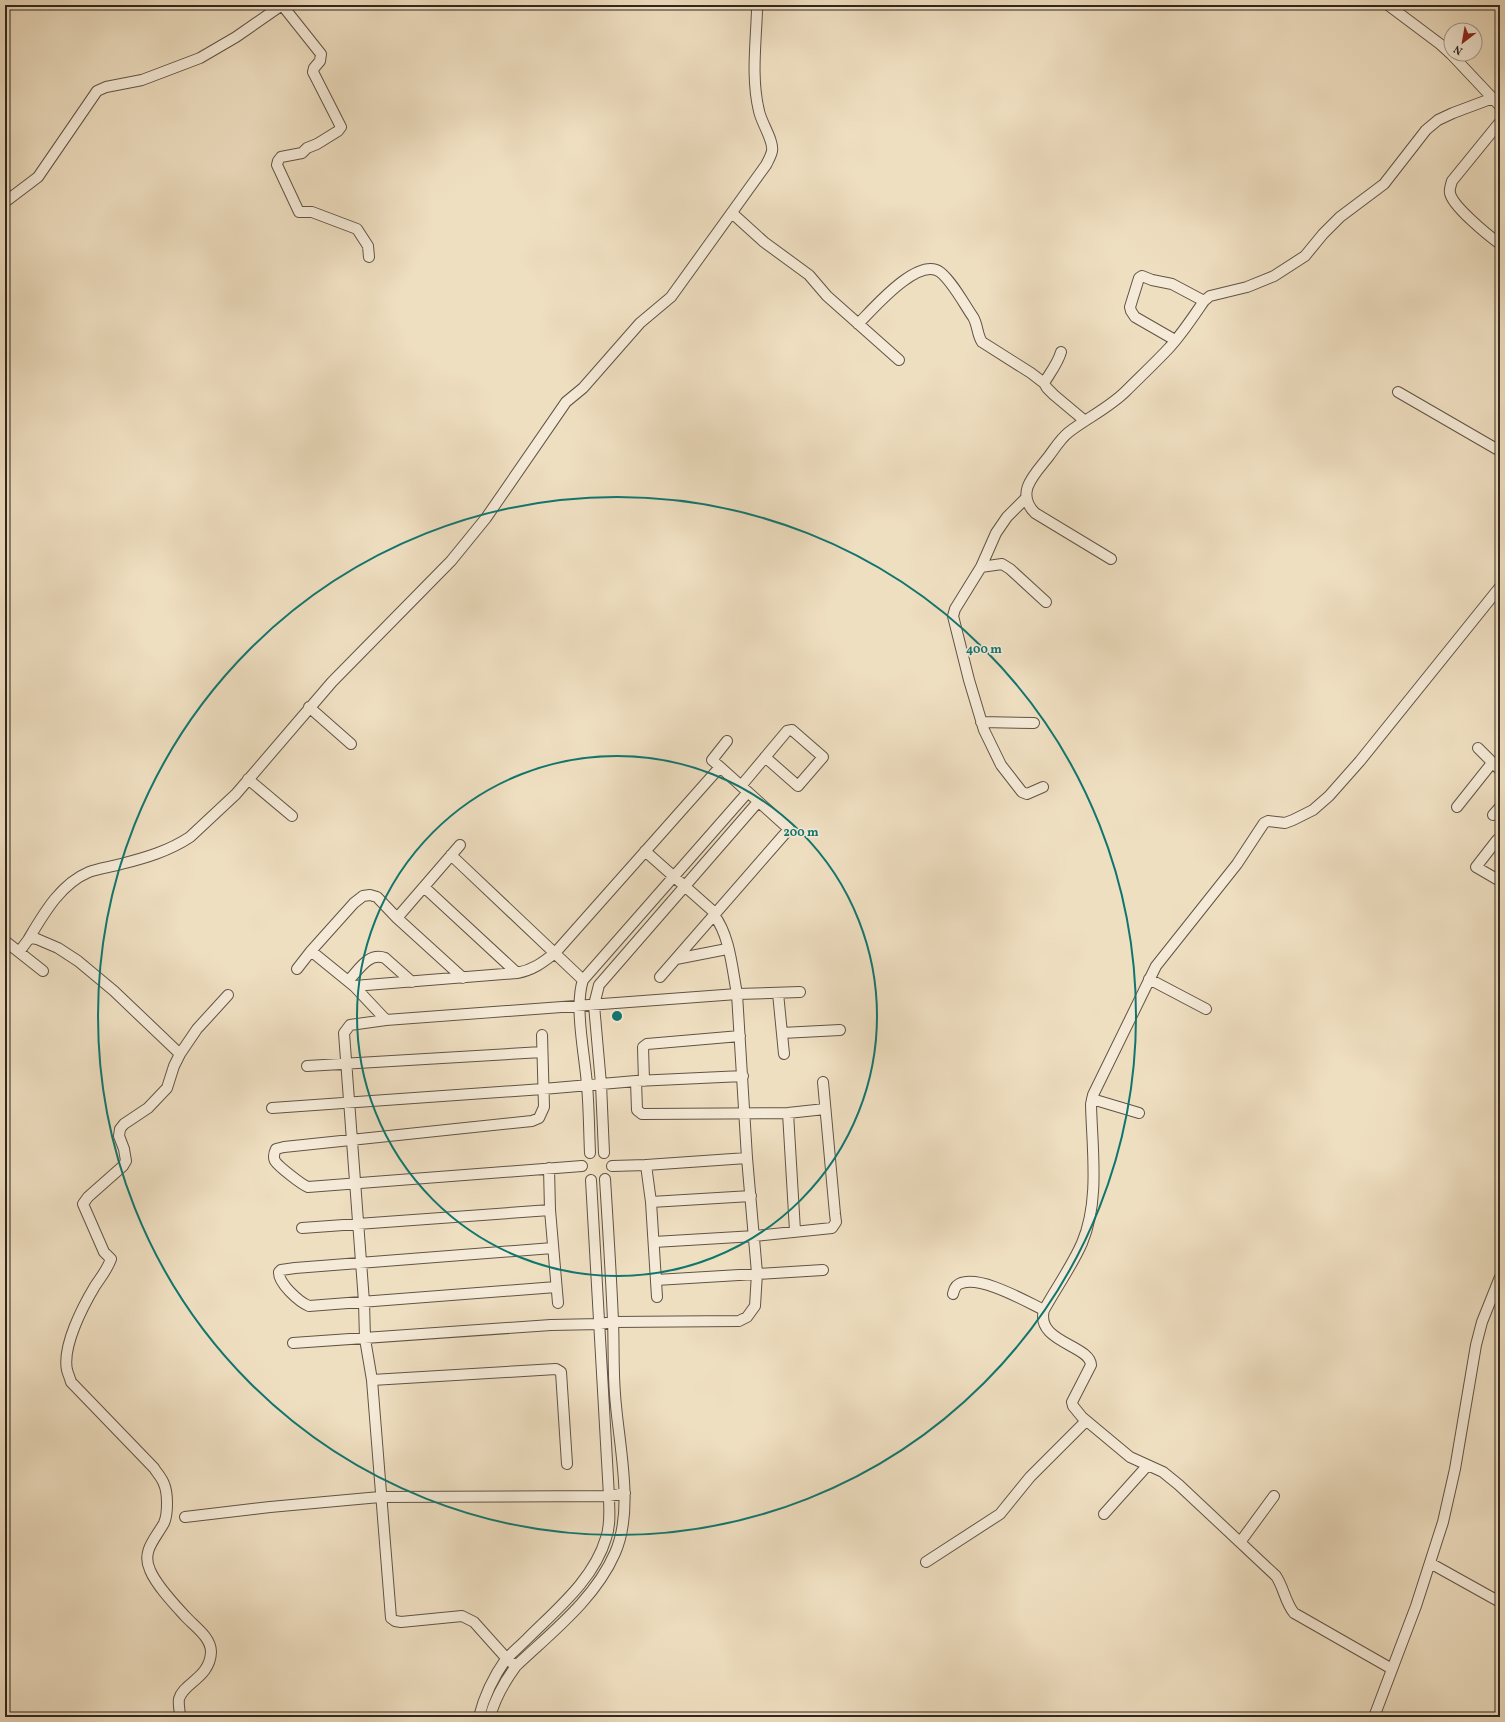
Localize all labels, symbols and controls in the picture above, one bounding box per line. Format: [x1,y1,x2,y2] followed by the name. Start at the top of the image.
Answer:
[1443,22,1483,62] north arrow
[1451,41,1466,58] text: N
[966,642,1002,658] text: 400 m
[783,825,819,841] text: 200 m
[610,1009,624,1023] centre of rings

